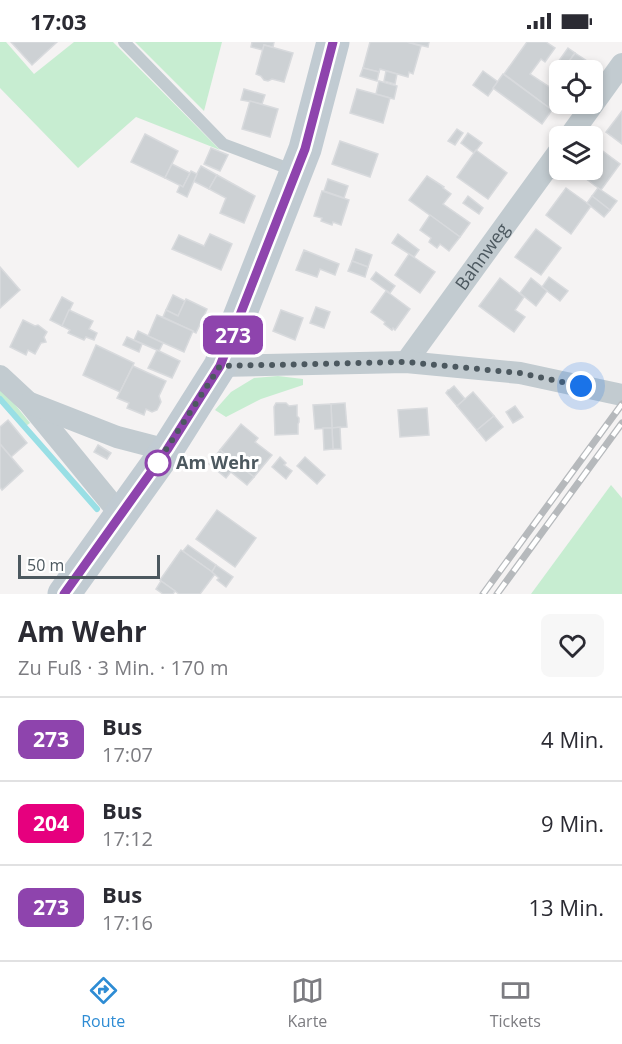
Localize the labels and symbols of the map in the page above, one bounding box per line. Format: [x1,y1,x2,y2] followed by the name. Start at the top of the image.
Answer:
[449,218,514,295] street label: Bahnweg
[198,316,268,354] line badge: 273
[566,371,596,401] your location
[145,450,171,476] marker: Am Wehr
[176,450,259,474] place label: Am Wehr
[18,552,160,580] scale bar

